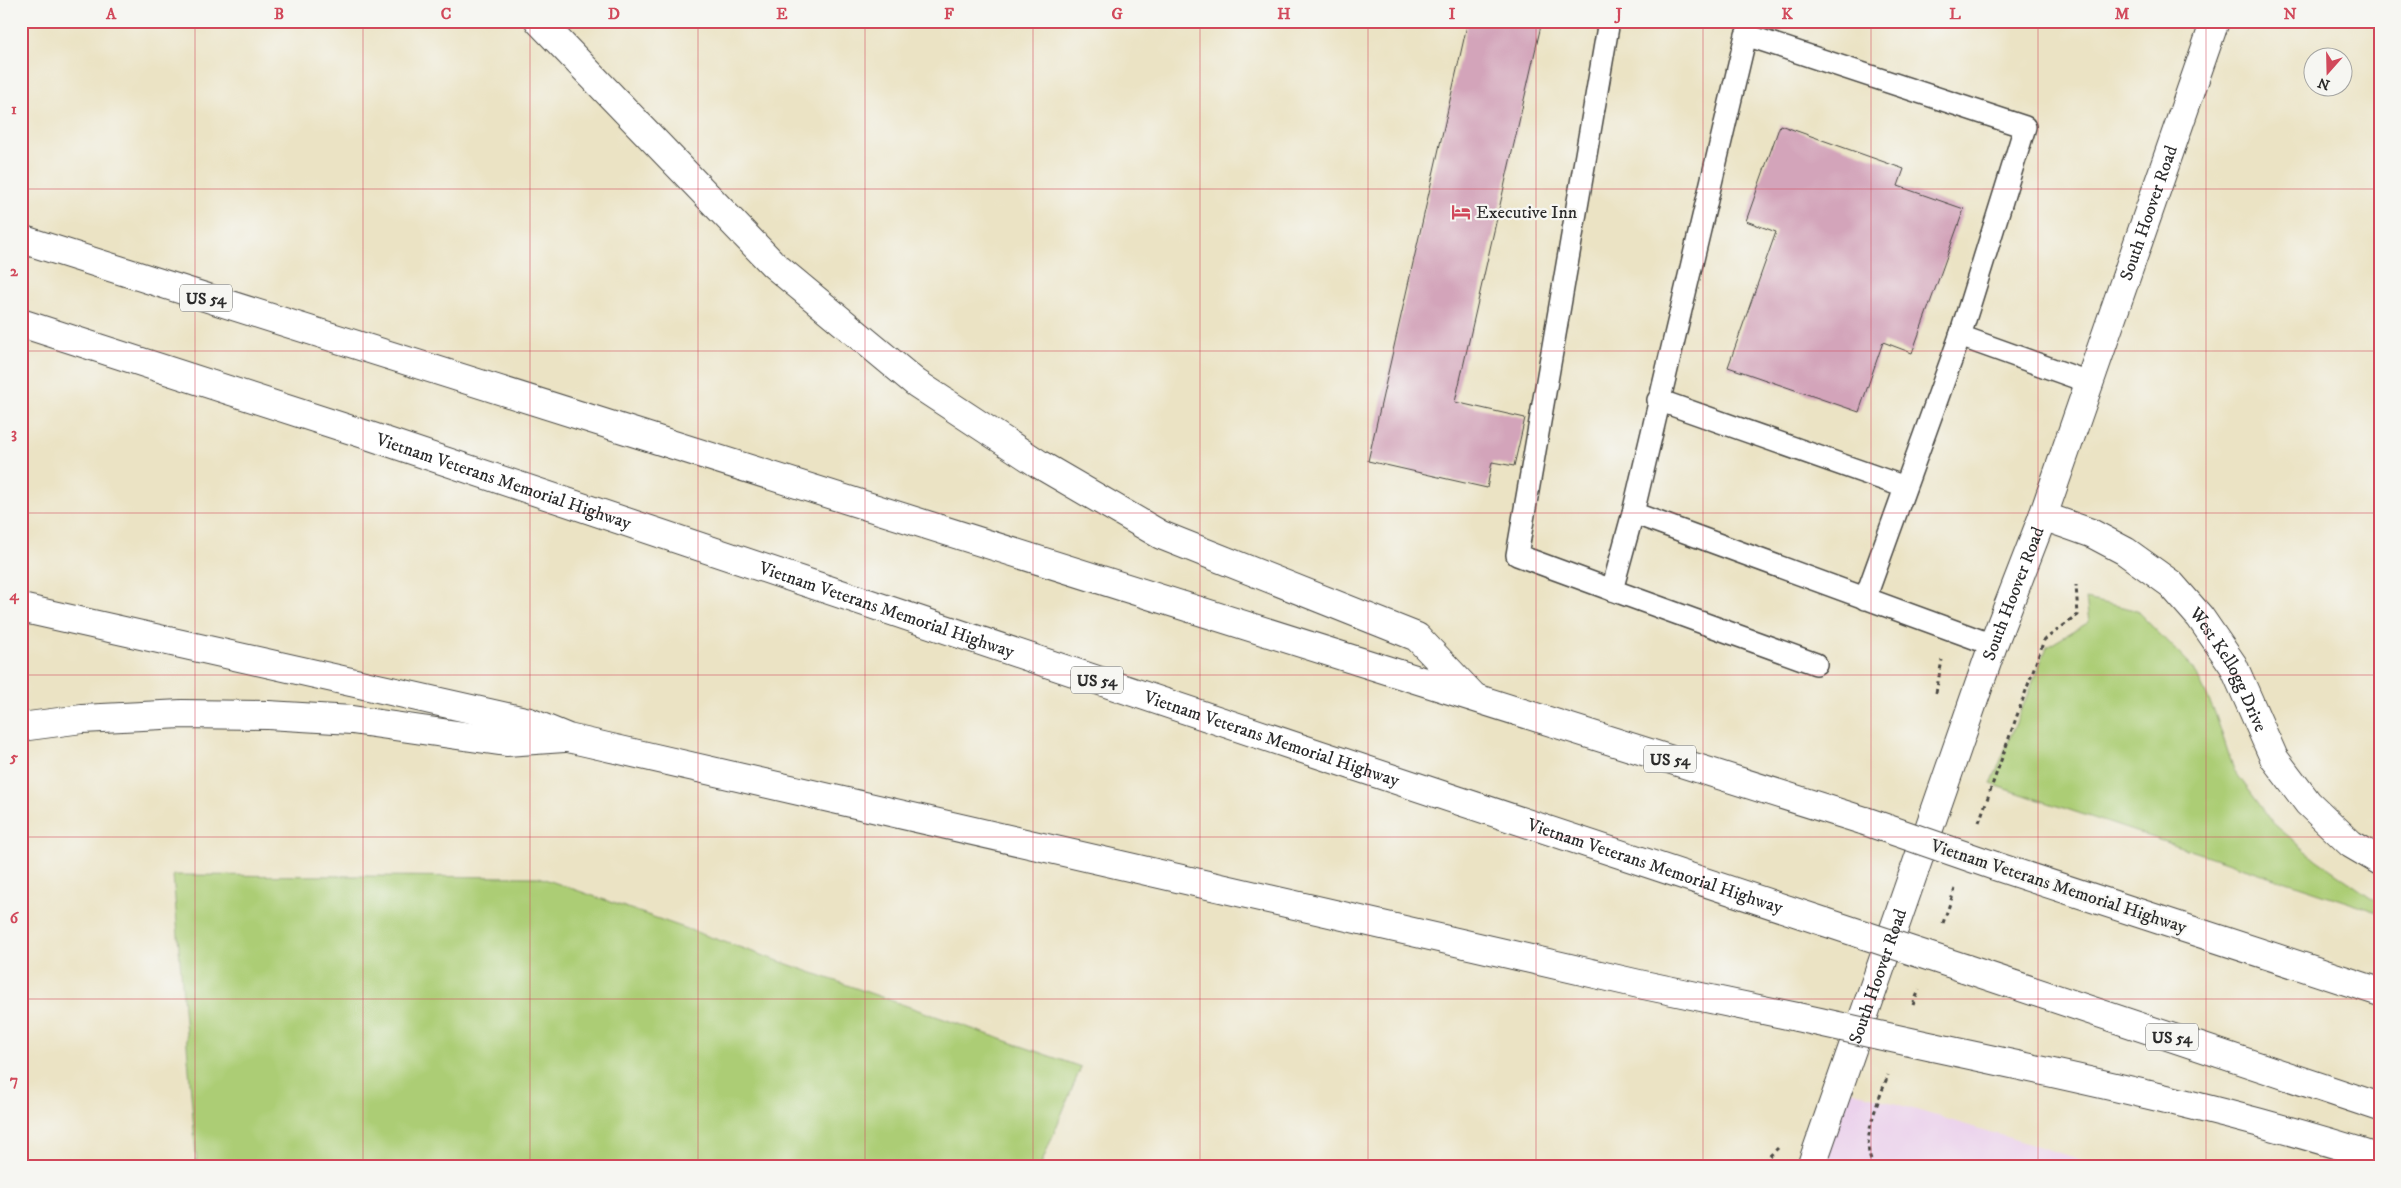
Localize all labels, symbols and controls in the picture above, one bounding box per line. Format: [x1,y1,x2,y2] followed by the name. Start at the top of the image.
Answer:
[105,4,117,24] text: A
[274,4,284,24] text: B
[441,4,451,24] text: C
[608,4,620,24] text: D
[776,4,788,24] text: E
[944,4,954,24] text: F
[1111,4,1123,24] text: G
[1277,4,1291,24] text: H
[1449,4,1456,24] text: I
[1614,4,1623,24] text: J
[1781,4,1793,24] text: K
[1949,4,1961,24] text: L
[2115,4,2130,24] text: M
[2283,4,2297,24] text: N
[2304,48,2354,98] north arrow
[2315,73,2332,94] text: N
[11,99,17,119] text: 1
[2116,143,2183,284] street label: South Hoover Road
[1450,201,1472,223] hotel icon: Executive Inn
[1476,202,1578,224] place label: Executive Inn
[10,261,19,281] text: 2
[180,284,232,312] road number: US 54
[11,423,17,443] text: 3
[372,428,634,535] street label: Vietnam Veterans Memorial Highway
[1978,524,2050,664] street label: South Hoover Road
[755,557,1017,664] street label: Vietnam Veterans Memorial Highway
[8,585,19,605] text: 4
[2184,602,2271,735] street label: West Kellogg Drive
[1071,666,1123,694] road number: US 54
[1140,686,1402,792] street label: Vietnam Veterans Memorial Highway
[1644,746,1696,772] road number: US 54
[9,747,18,767] text: 5
[1523,814,1786,919] street label: Vietnam Veterans Memorial Highway
[1927,835,2190,939] street label: Vietnam Veterans Memorial Highway
[1845,906,1912,1047] street label: South Hoover Road
[10,908,20,928] text: 6
[2146,1024,2198,1050] road number: US 54
[10,1070,18,1090] text: 7

